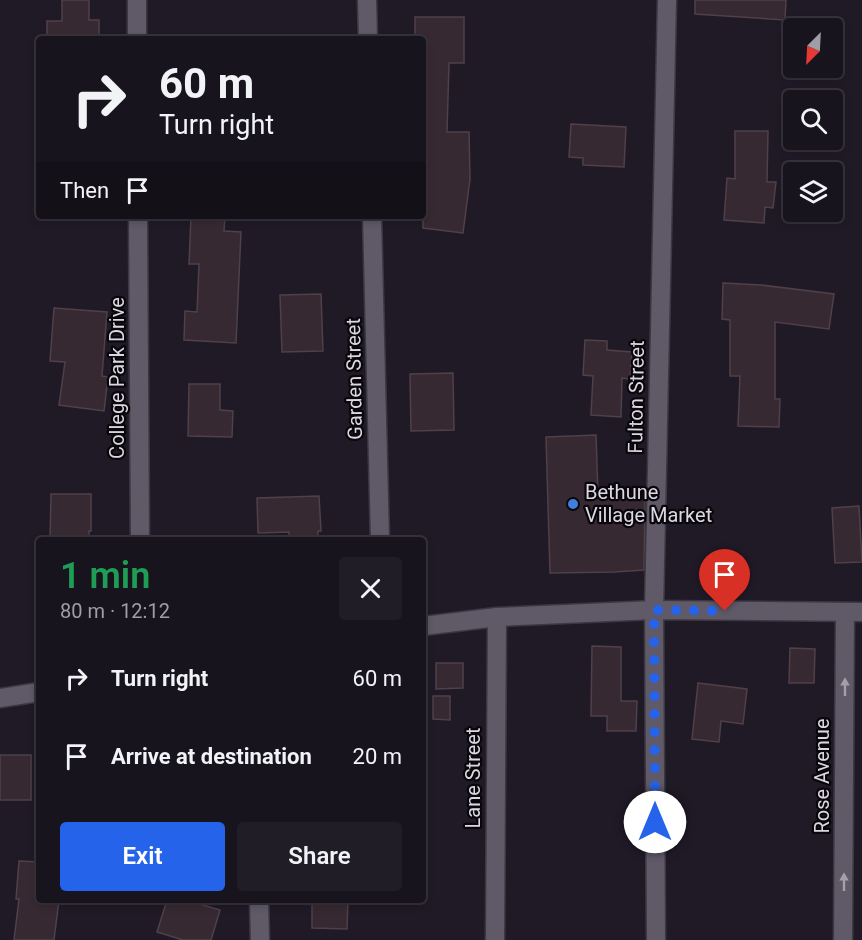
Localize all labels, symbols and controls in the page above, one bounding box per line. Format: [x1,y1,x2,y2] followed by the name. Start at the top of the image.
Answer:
[783,18,843,78] north arrow
[783,18,843,222] map controls
[159,59,254,108] text: 60 m
[60,60,138,138] icon: right
[783,90,843,150] button: search
[159,109,274,141] text: Turn right
[783,162,843,222] button: layers
[121,174,154,207] icon: arrive
[60,178,109,203] text: Then
[105,297,129,459] street label: College Park Drive
[341,318,367,440] street label: Garden Street
[623,340,649,454] street label: Fulton Street
[585,480,712,527] place label: Bethune Village Market
[566,497,580,511] marker: Bethune Village Market
[699,549,750,611] pin
[60,555,150,597] text: 1 min
[339,557,402,620] button: close
[708,558,741,591] icon: arrive
[60,599,170,623] text: 80 m · 12:12
[60,662,93,695] icon: right
[111,666,208,691] text: Turn right
[353,666,402,691] text: 60 m
[840,677,849,696] one-way arrow
[810,718,834,834] street label: Rose Avenue
[461,727,485,829] street label: Lane Street
[60,740,93,773] icon: arrive
[111,744,312,769] text: Arrive at destination
[353,744,402,769] text: 20 m
[623,790,687,854] position arrow
[60,822,225,891] button: Exit
[237,822,402,891] button: Share
[839,872,849,891] one-way arrow

